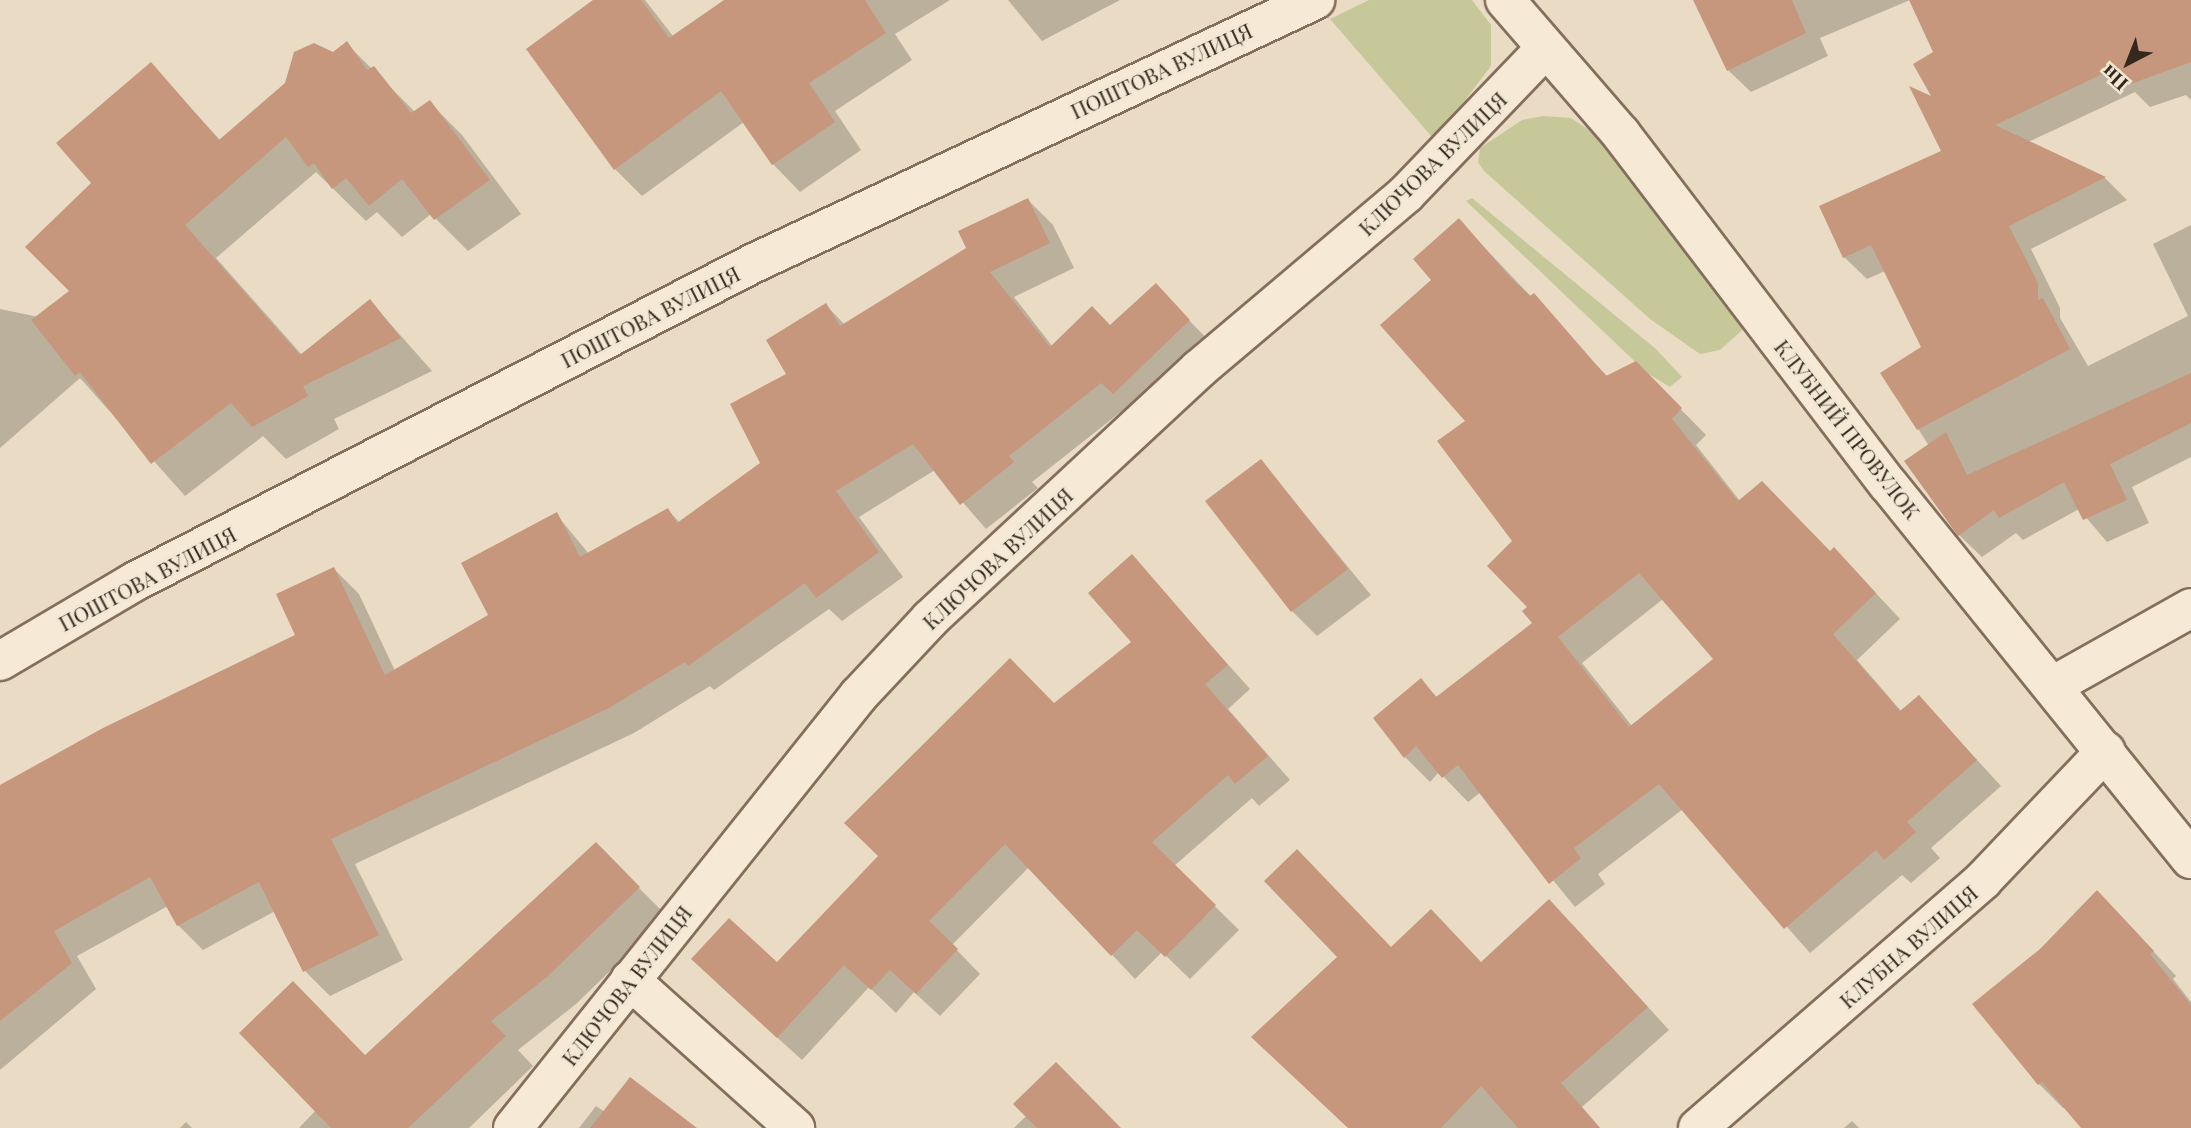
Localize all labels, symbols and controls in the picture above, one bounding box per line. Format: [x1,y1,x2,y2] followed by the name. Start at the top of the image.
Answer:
[1066,17,1256,123] street label: ПОШТОВА ВУЛИЦЯ
[2093,28,2163,98] north arrow
[2095,60,2133,97] text: Пн
[1353,86,1511,240] street label: КЛЮЧОВА ВУЛИЦЯ
[556,260,744,372] street label: ПОШТОВА ВУЛИЦЯ
[1770,334,1926,524] street label: КЛУБНИЙ ПРОВУЛОК
[917,482,1077,634] street label: КЛЮЧОВА ВУЛИЦЯ
[54,521,240,635] street label: ПОШТОВА ВУЛИЦЯ
[1834,879,1982,1013] street label: КЛУБНА ВУЛИЦЯ
[556,900,696,1070] street label: КЛЮЧОВА ВУЛИЦЯ

